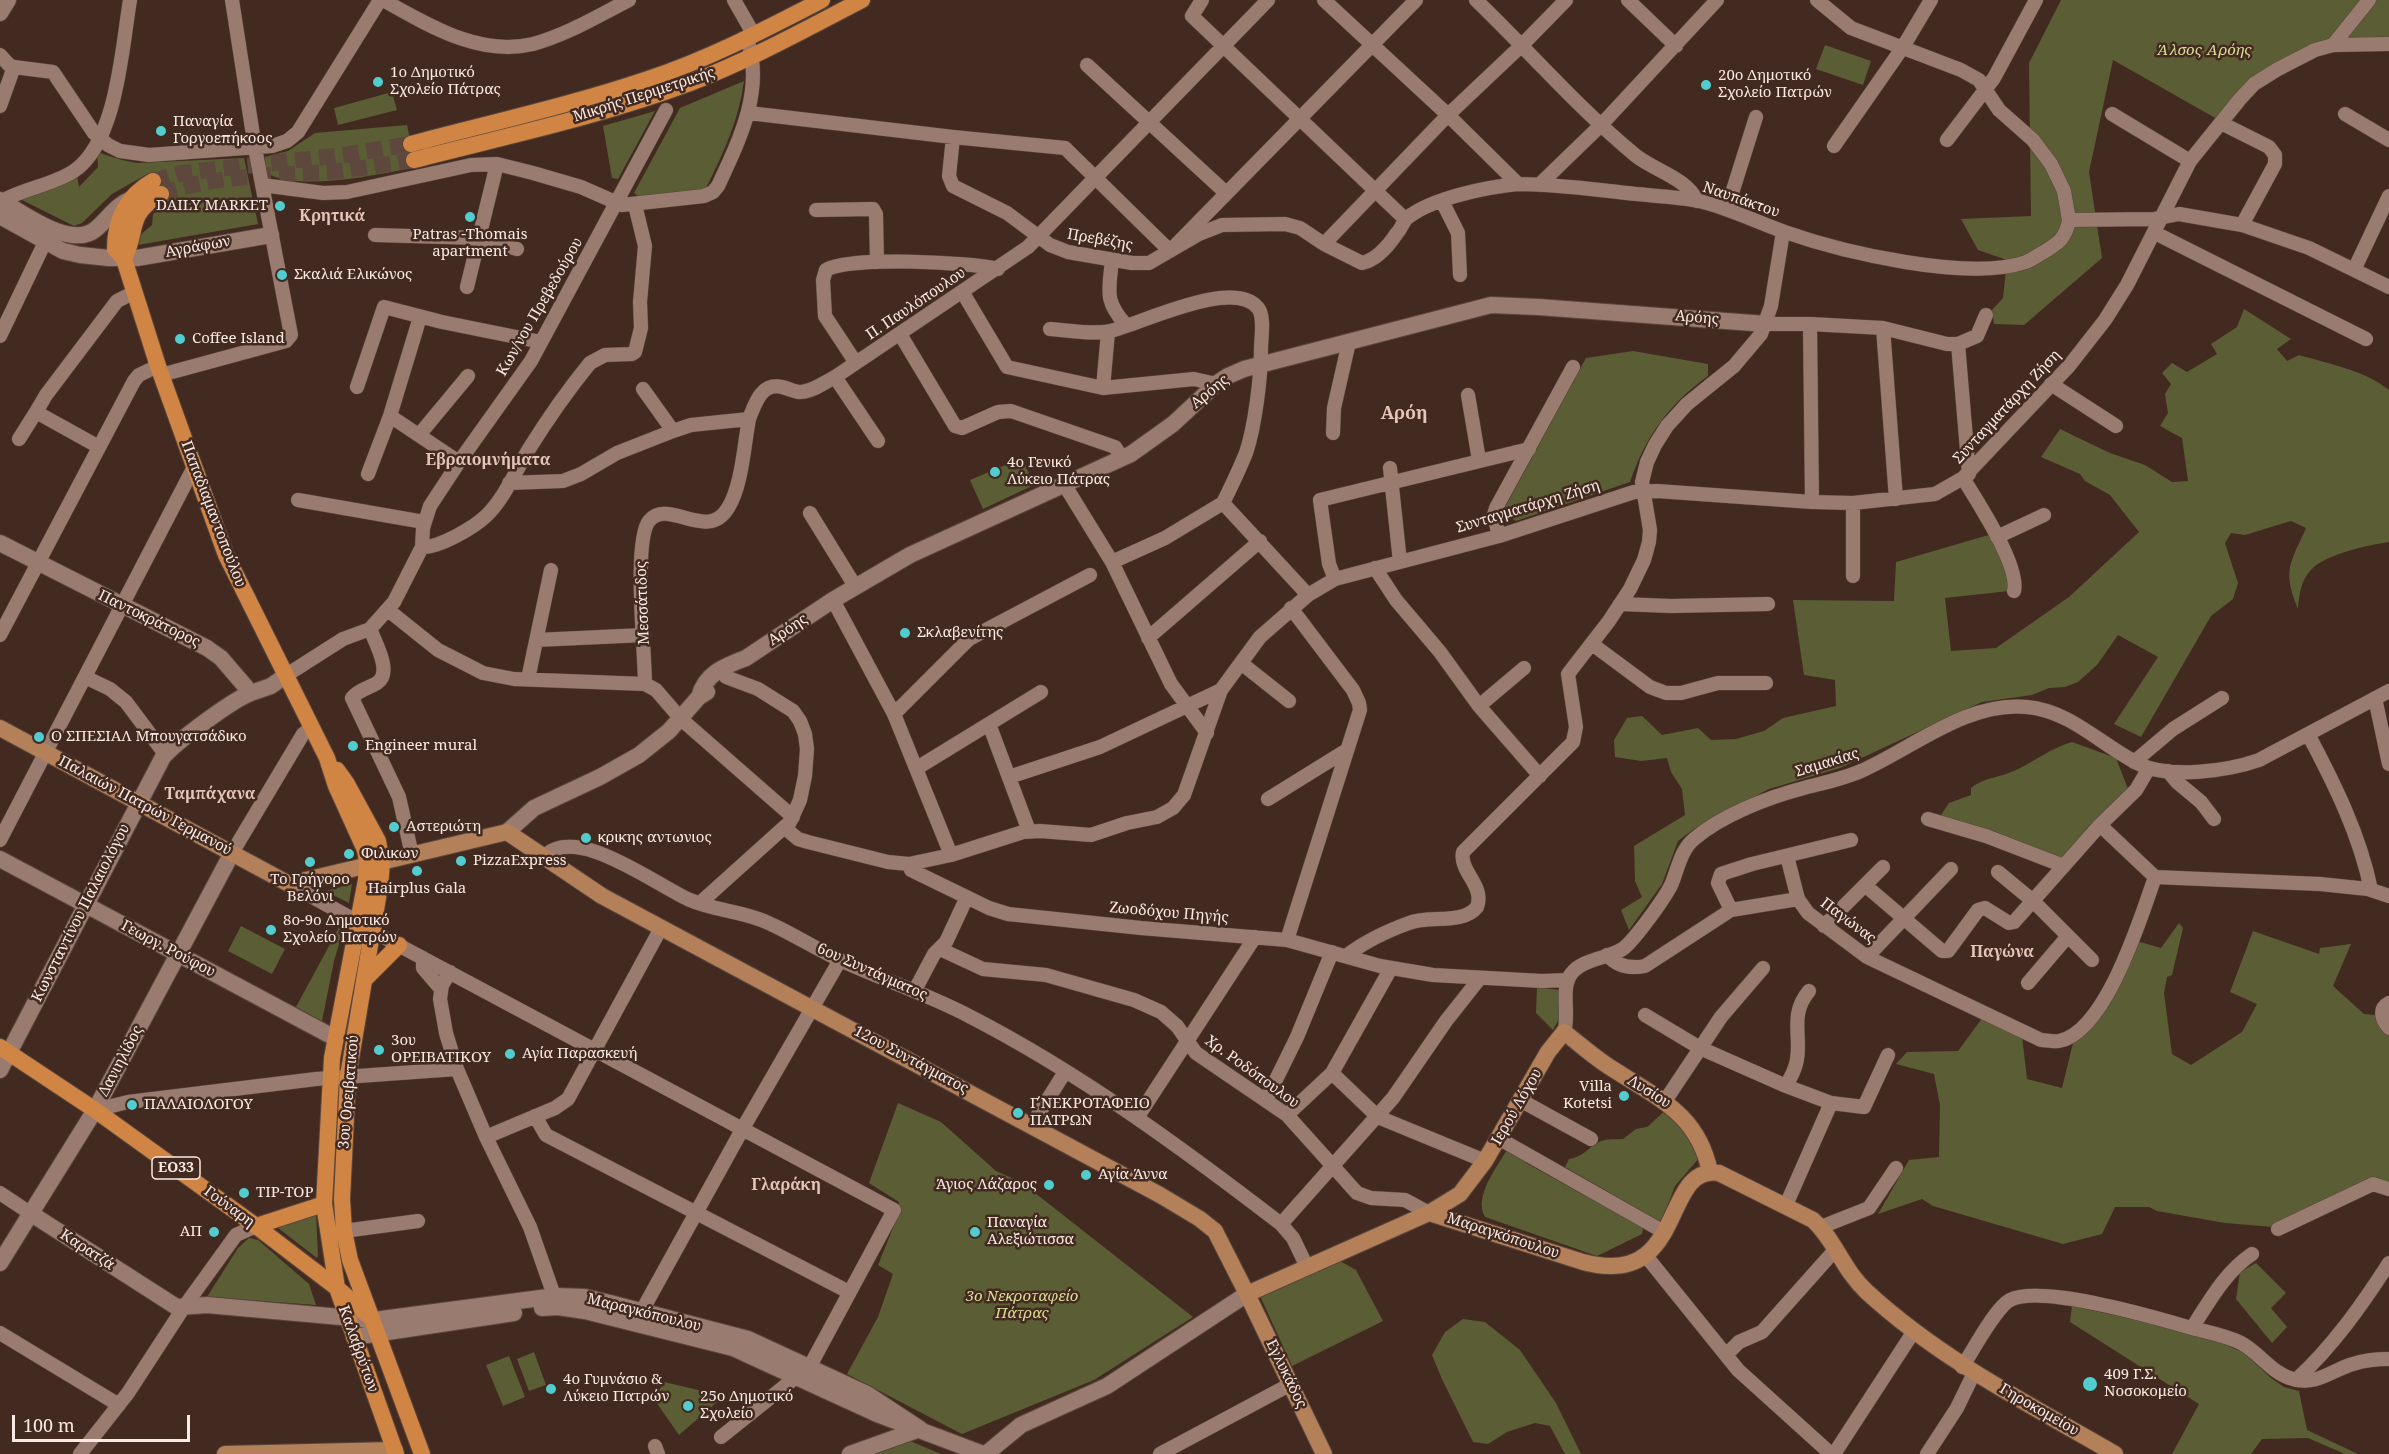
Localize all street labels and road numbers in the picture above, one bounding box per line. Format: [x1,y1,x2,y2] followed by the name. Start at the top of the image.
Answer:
[571,64,717,126] street label: Μικρής Περιμετρικής
[1700,178,1782,222] street label: Ναυπάκτου
[1066,225,1134,255] street label: Πρεβέζης
[164,232,232,262] street label: Αγράφων
[493,235,587,379] street label: Κων/νου Πρεβεδούρου
[863,264,969,344] street label: Π. Παυλόπουλου
[1674,307,1720,329] street label: Αρόης
[1950,346,2064,468] street label: Συνταγματάρχη Ζήση
[1187,371,1233,413] street label: Αρόης
[177,438,249,590] street label: Παπαδιαμαντοπούλου
[1454,477,1602,537] street label: Συνταγματάρχη Ζήση
[633,561,653,645] street label: Μεσσάτιδος
[95,587,203,651] street label: Παντοκράτορος
[765,610,811,650] street label: Αρόης
[1793,745,1861,781] street label: Σαμακίας
[55,753,235,859] street label: Παλαιών Πατρών Γερμανού
[28,821,134,1005] street label: Κωνσταντίνου Παλαιολόγου
[1817,894,1879,948] street label: Παγώνας
[1109,899,1229,927] street label: Ζωοδόχου Πηγής
[118,917,218,981] street label: Γεωργ. Ρούφου
[814,940,930,1004] street label: 6ου Συντάγματος
[851,1022,971,1098] street label: 12ου Συντάγματος
[95,1023,147,1099] street label: Δανιηλίδος
[1202,1032,1302,1112] street label: Χρ. Ροδόπουλου
[335,1034,363,1150] street label: 3ου Ορειβατικού
[1488,1066,1546,1148] street label: Ιερού Λόχου
[1624,1072,1674,1112] street label: Λυσίου
[152,1157,200,1179] road number: ΕΟ33
[200,1183,258,1231] street label: Γούναρη
[1445,1209,1561,1263] street label: Μαραγκόπουλου
[57,1226,117,1274] street label: Καρατζά
[585,1290,703,1336] street label: Μαραγκόπουλου
[334,1303,382,1395] street label: Καλαβρύτων
[1262,1337,1310,1411] street label: Εγλυκάδος
[1996,1380,2082,1440] street label: Γηροκομείου

